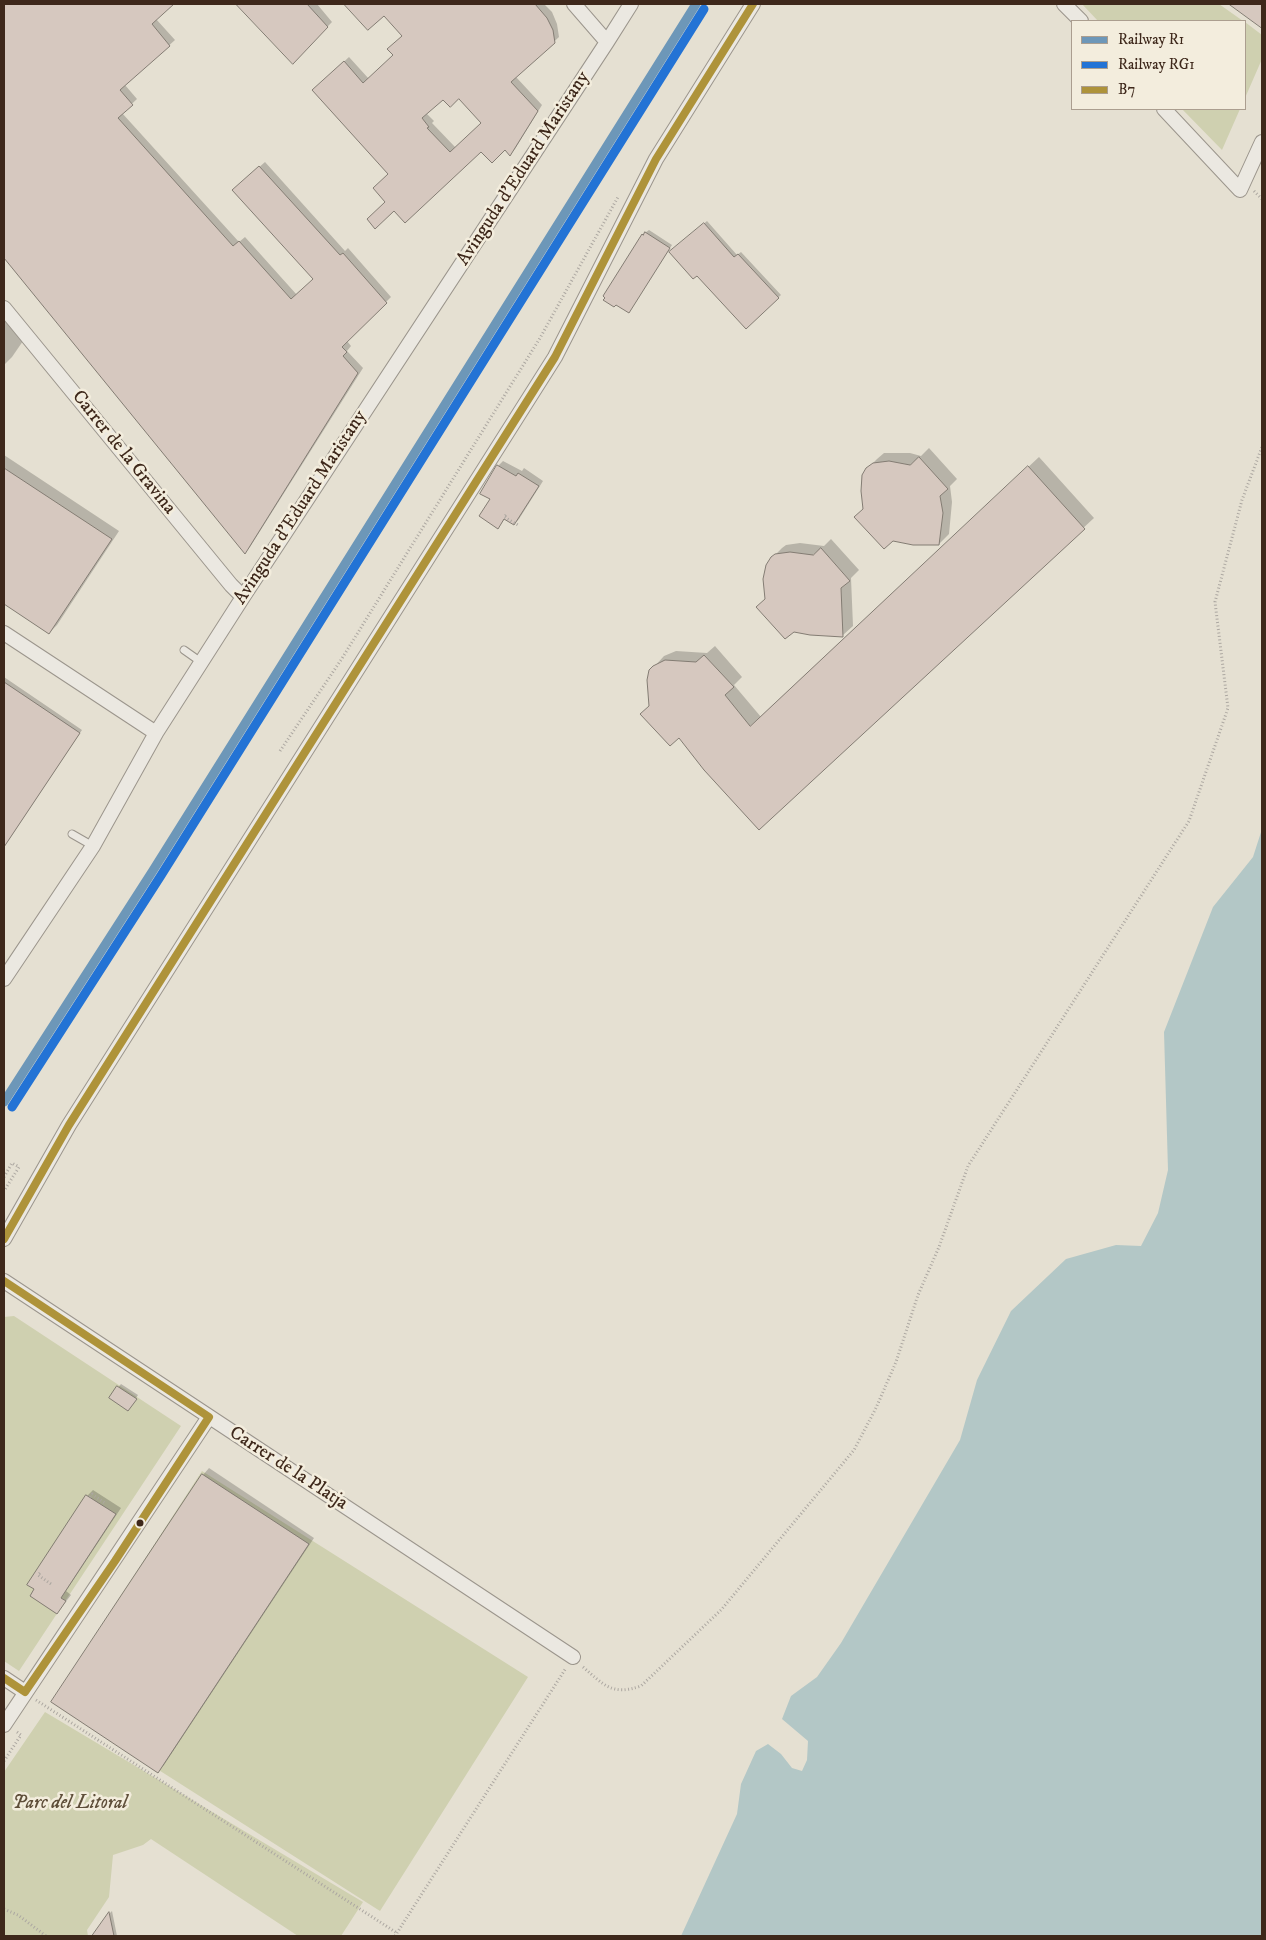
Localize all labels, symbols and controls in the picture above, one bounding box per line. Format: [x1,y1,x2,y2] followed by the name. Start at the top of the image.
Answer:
[1071,20,1246,110] legend
[1118,30,1184,49] text: Railway R1
[1118,55,1195,74] text: Railway RG1
[453,68,595,270] street label: Avinguda d'Eduard Maristany
[1118,80,1135,99] text: B7
[66,386,180,520] street label: Carrer de la Gravina
[230,407,372,609] street label: Avinguda d'Eduard Maristany
[225,1422,351,1516] street label: Carrer de la Platja
[135,1518,145,1528] unlabelled marker
[12,1793,128,1815] park label: Parc del Litoral

